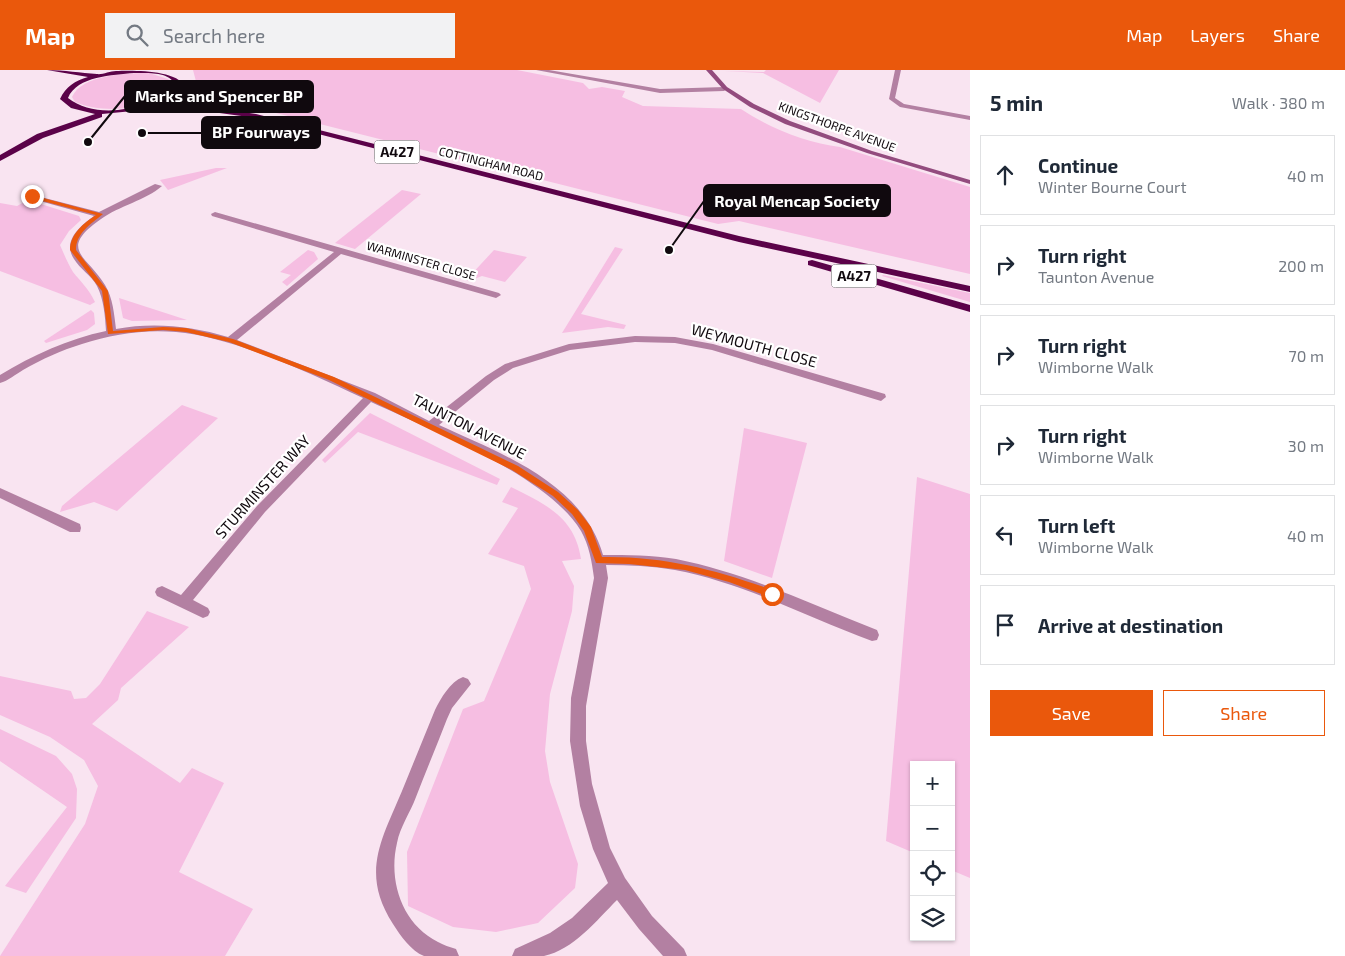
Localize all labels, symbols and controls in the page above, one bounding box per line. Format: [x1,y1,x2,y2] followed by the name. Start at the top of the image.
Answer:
[105,13,455,58] search box
[25,21,75,50] text: Map
[123,21,151,49] icon: search
[163,24,265,47] text: Search here
[1126,24,1162,46] text: Map
[1190,24,1245,46] text: Layers
[1273,24,1320,46] text: Share
[125,81,313,112] callout: Marks and Spencer BP
[135,86,303,105] text: Marks and Spencer BP
[990,90,1043,115] text: 5 min
[1232,93,1325,112] text: Walk · 380 m
[777,98,898,154] street label: KINGSTHORPE AVENUE
[202,117,320,148] callout: BP Fourways
[212,122,310,142] text: BP Fourways
[374,140,420,164] road number: A427
[438,143,545,183] street label: COTTINGHAM ROAD
[1038,154,1118,177] text: Continue
[991,161,1019,189] icon: ahead
[1287,166,1324,185] text: 40 m
[1038,177,1187,196] text: Winter Bourne Court
[21,185,44,208] route end
[704,185,890,216] callout: Royal Mencap Society
[714,191,880,211] text: Royal Mencap Society
[365,238,478,282] street label: WARMINSTER CLOSE
[1038,244,1126,267] text: Turn right
[991,251,1019,279] icon: right
[1278,256,1324,275] text: 200 m
[832,265,876,288] road number: A427
[1038,267,1154,286] text: Taunton Avenue
[690,320,819,370] street label: WEYMOUTH CLOSE
[1038,334,1126,357] text: Turn right
[991,341,1019,369] icon: right
[1289,346,1324,365] text: 70 m
[1038,357,1154,376] text: Wimborne Walk
[410,390,529,463] street label: TAUNTON AVENUE
[1038,424,1126,447] text: Turn right
[211,431,314,542] street label: STURMINSTER WAY
[991,431,1019,459] icon: right
[1288,436,1324,455] text: 30 m
[1038,447,1154,466] text: Wimborne Walk
[1038,514,1115,537] text: Turn left
[991,521,1019,549] icon: left
[1287,526,1324,545] text: 40 m
[1038,537,1154,556] text: Wimborne Walk
[761,583,784,606] route start
[991,611,1019,639] icon: arrive
[1038,614,1223,637] text: Arrive at destination
[990,690,1153,736] button: Save
[1163,690,1325,736] button: Share
[910,761,955,941] map controls
[910,761,955,806] button: +
[910,806,955,851] button: −
[910,851,955,896] button: locate
[910,896,955,941] button: layers

